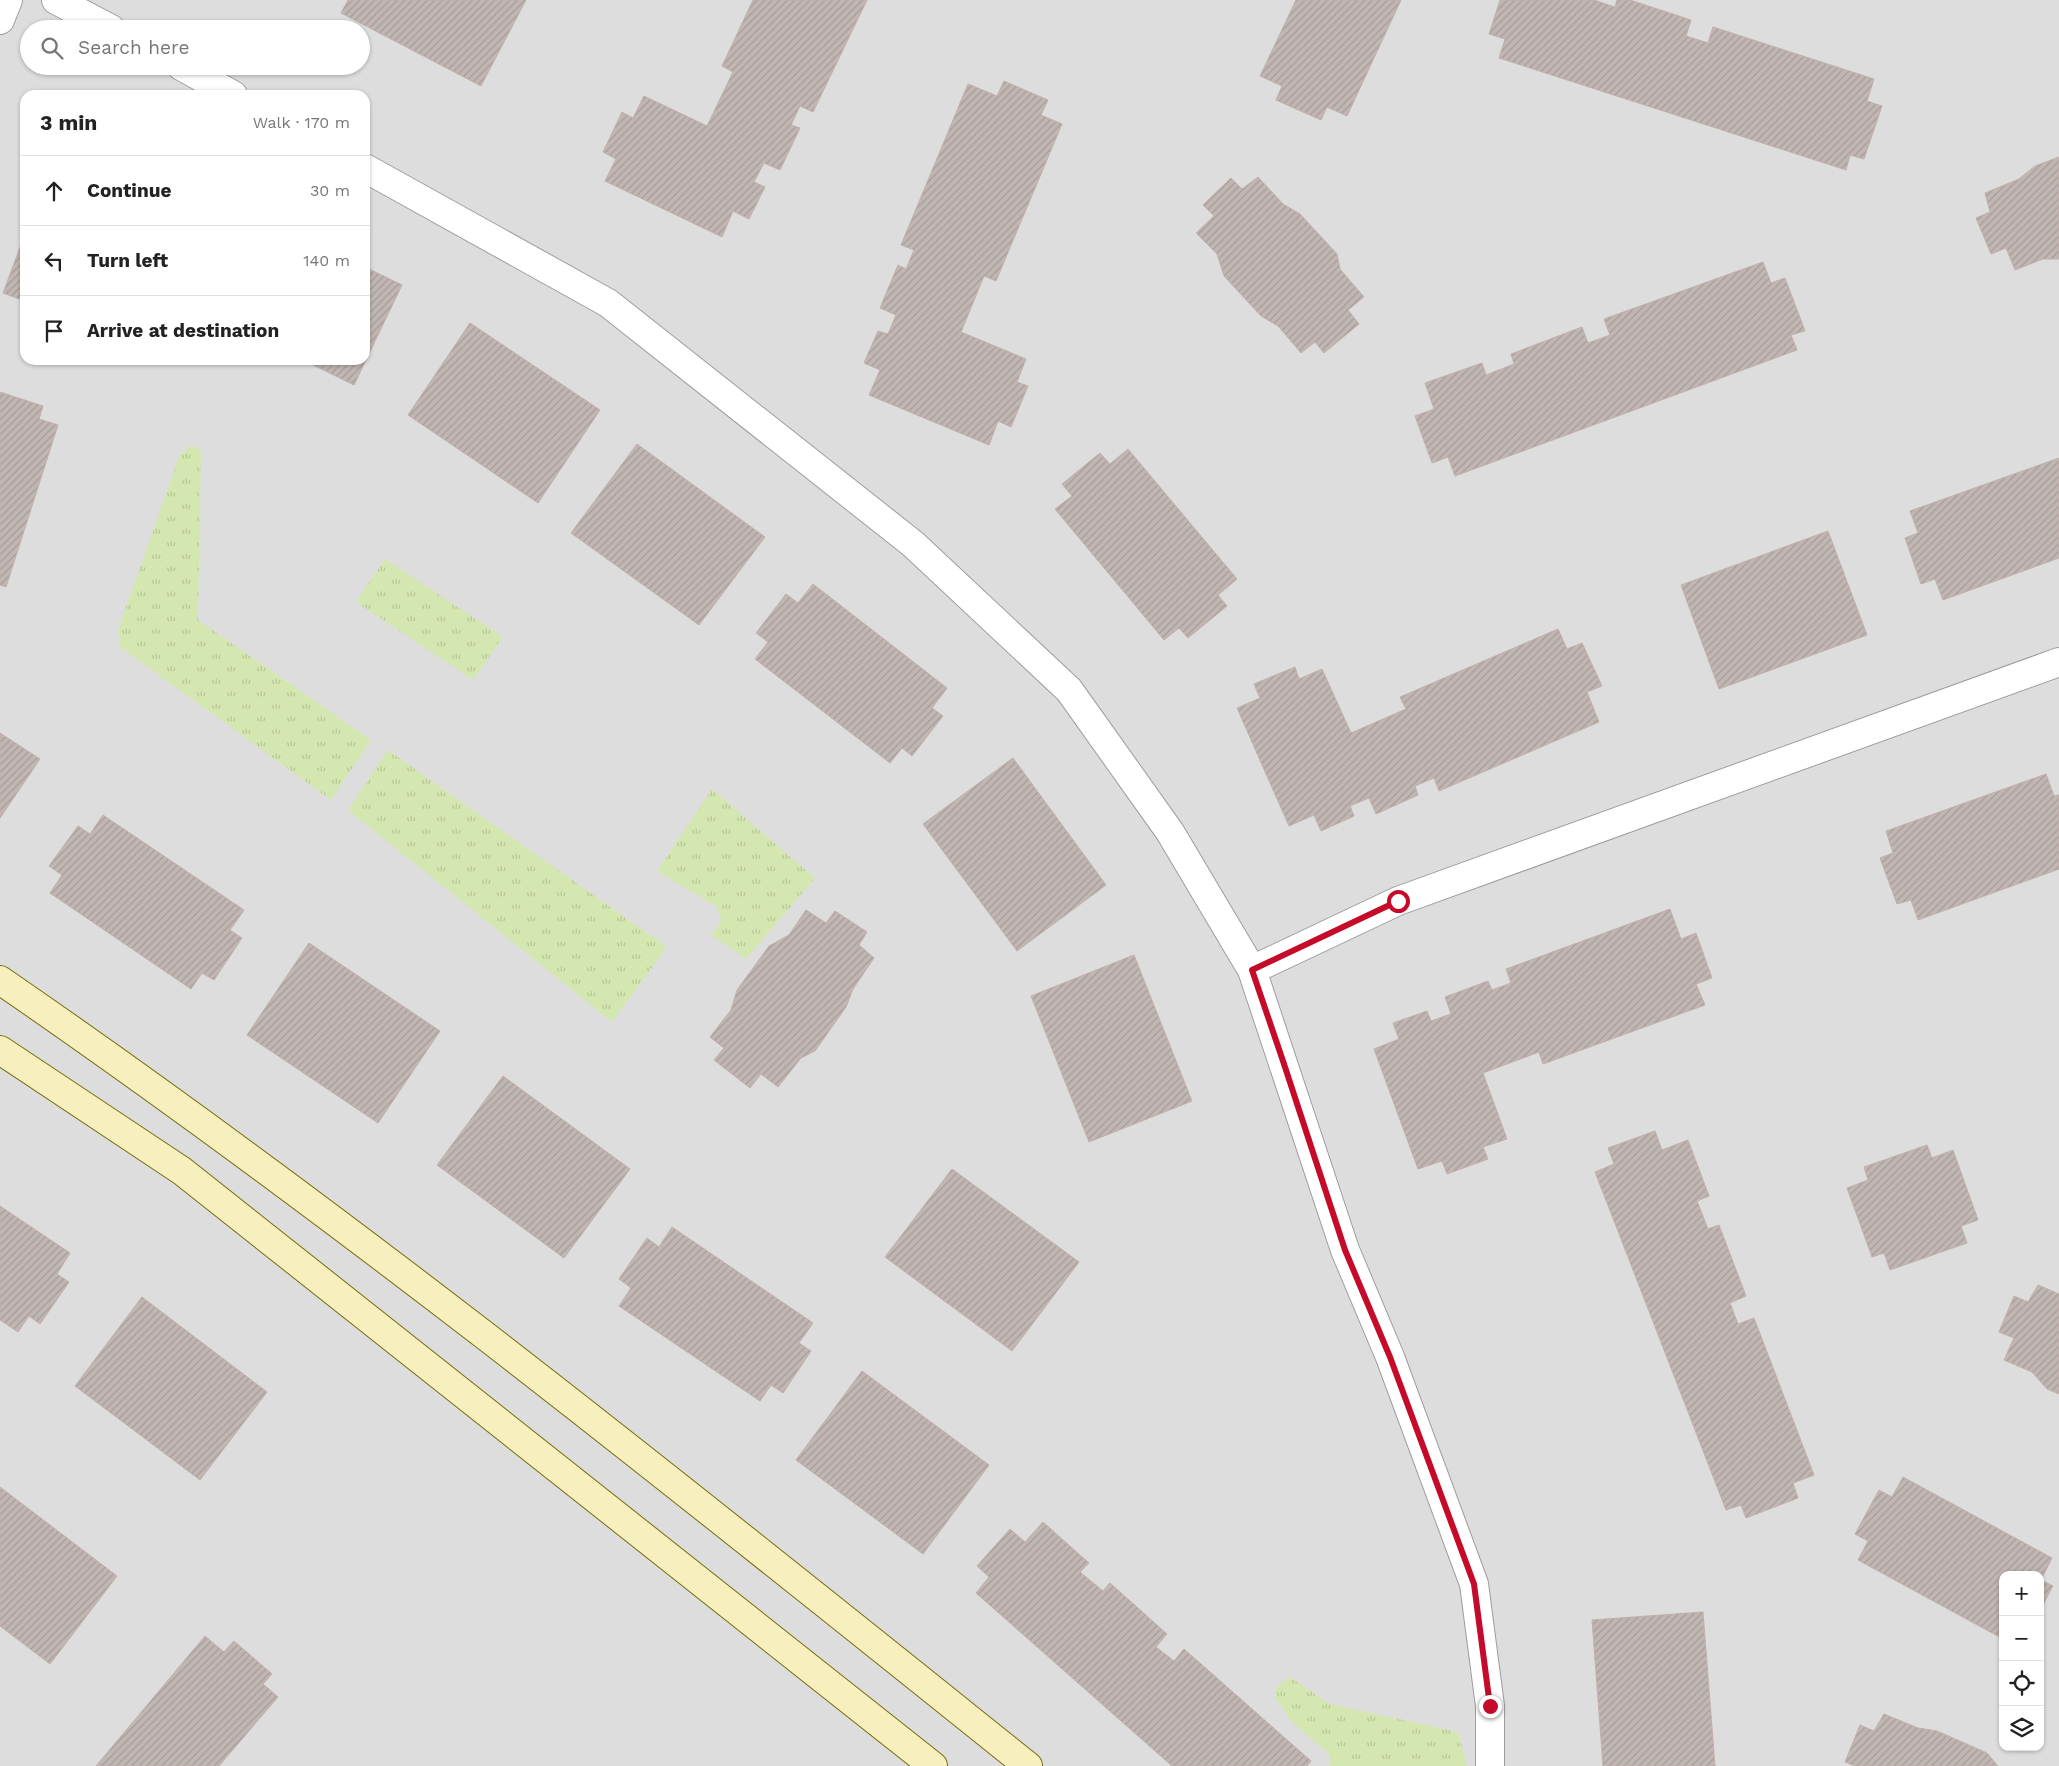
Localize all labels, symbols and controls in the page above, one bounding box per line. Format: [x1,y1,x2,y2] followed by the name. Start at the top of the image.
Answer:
[20,20,370,75] search box
[38,34,66,62] icon: search
[78,36,189,59] text: Search here
[40,110,97,135] text: 3 min
[253,113,350,132] text: Walk · 170 m
[40,177,68,205] icon: ahead
[87,179,171,202] text: Continue
[310,181,350,200] text: 30 m
[40,247,68,275] icon: left
[87,249,168,272] text: Turn left
[303,251,350,270] text: 140 m
[40,317,68,345] icon: arrive
[87,319,279,342] text: Arrive at destination
[1387,890,1410,913] route start
[1999,1571,2044,1751] map controls
[1999,1571,2044,1616] button: +
[1999,1616,2044,1661] button: −
[1999,1661,2044,1706] button: locate
[1479,1695,1502,1718] route end
[1999,1706,2044,1751] button: layers

